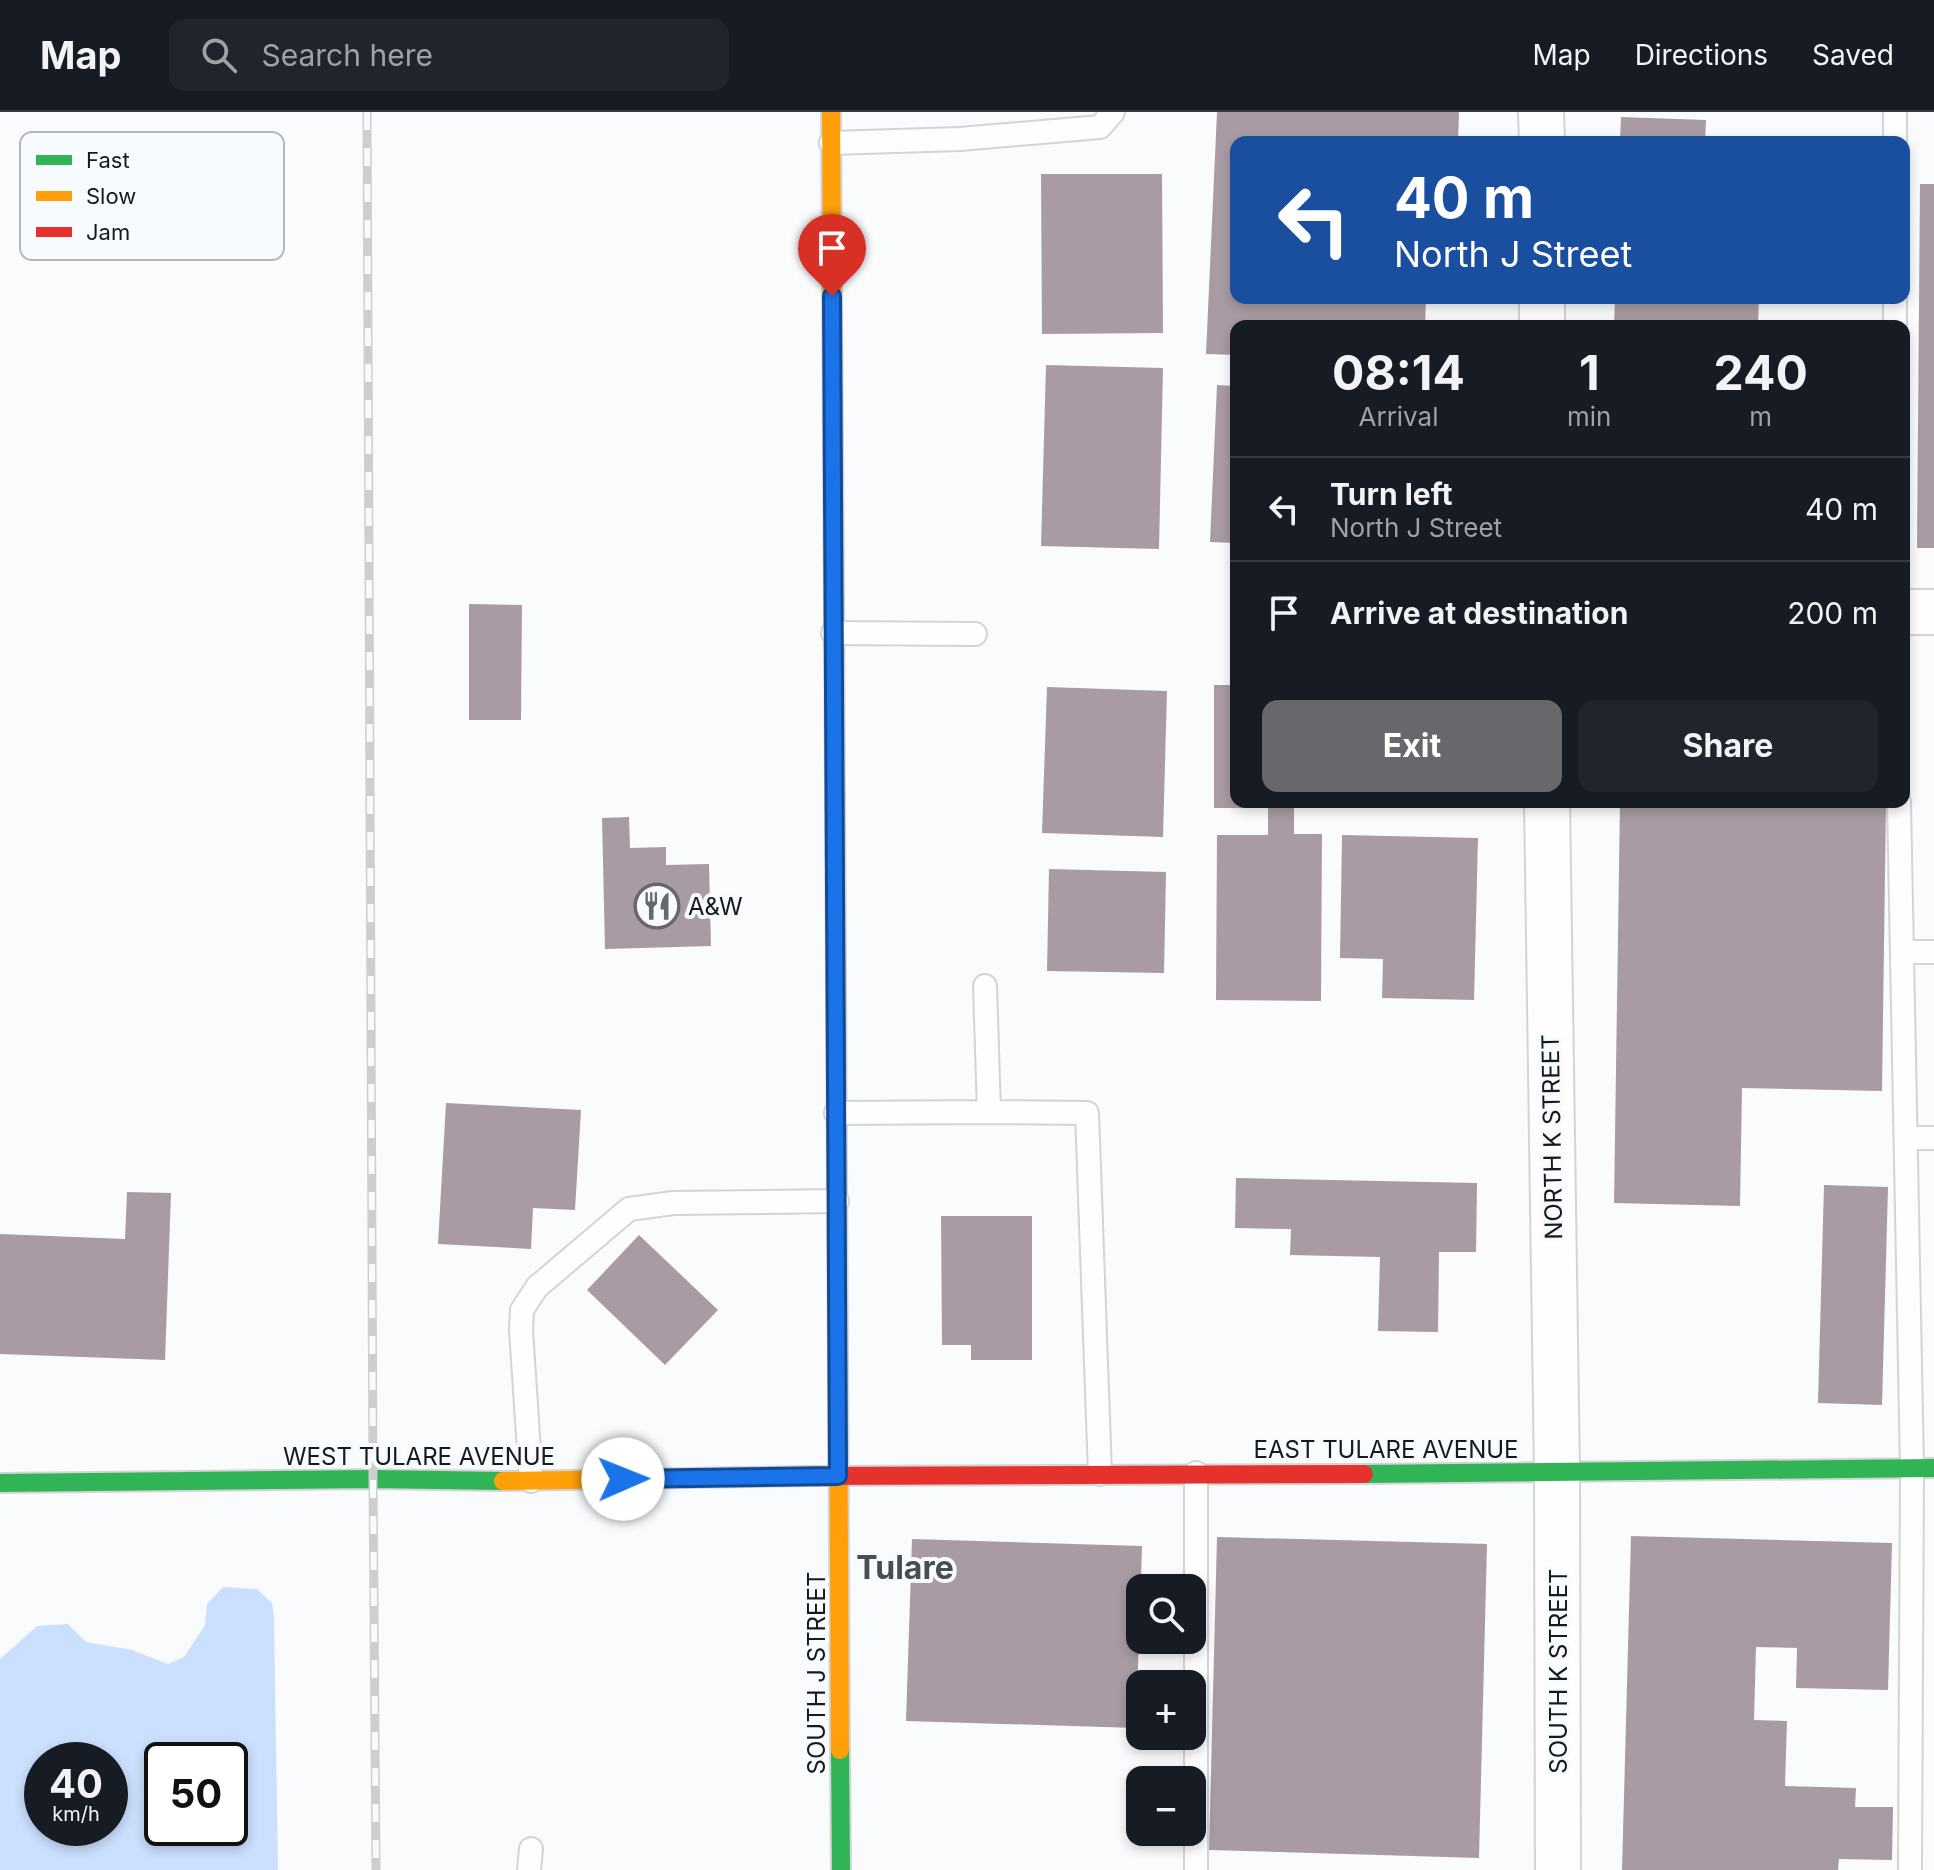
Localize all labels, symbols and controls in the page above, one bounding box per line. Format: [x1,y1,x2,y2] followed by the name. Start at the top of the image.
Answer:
[169,19,729,91] search box
[40,32,121,78] text: Map
[197,33,241,77] icon: search
[261,37,433,73] text: Search here
[1532,38,1591,72] text: Map
[1635,38,1768,72] text: Directions
[1812,38,1894,72] text: Saved
[20,132,284,260] legend
[86,147,130,173] text: Fast
[1394,164,1534,232] text: 40 m
[1262,168,1366,272] icon: left
[86,183,136,209] text: Slow
[798,214,866,296] pin
[86,219,130,245] text: Jam
[810,226,854,270] icon: arrive
[1394,232,1632,276] text: North J Street
[1332,343,1465,402] text: 08:14
[1579,343,1600,402] text: 1
[1714,343,1808,402] text: 240
[1359,401,1439,432] text: Arrival
[1567,401,1611,432] text: min
[1749,401,1772,432] text: m
[1330,476,1452,512] text: Turn left
[1262,487,1306,531] icon: left
[1805,491,1878,527] text: 40 m
[1330,512,1502,543] text: North J Street
[1262,591,1306,635] icon: arrive
[1330,595,1628,631] text: Arrive at destination
[1787,595,1878,631] text: 200 m
[1262,700,1562,792] button: Exit
[1578,700,1878,792] button: Share
[633,882,681,930] restaurant icon: A&W
[688,892,743,921] place label: A&W
[1536,1034,1568,1240] street label: NORTH K STREET
[1254,1435,1519,1464] street label: EAST TULARE AVENUE
[581,1437,665,1521] position arrow
[283,1442,555,1471] street label: WEST TULARE AVENUE
[856,1548,954,1587] district label: Tulare
[1544,1568,1573,1774] street label: SOUTH K STREET
[802,1572,831,1774] street label: SOUTH J STREET
[1126,1574,1206,1846] map controls
[1126,1574,1206,1654] button: search
[1126,1670,1206,1750] button: +
[144,1742,248,1846] speed limit sign: 50
[49,1759,103,1808] text: 40
[1126,1766,1206,1846] button: −
[52,1802,100,1826] text: km/h

